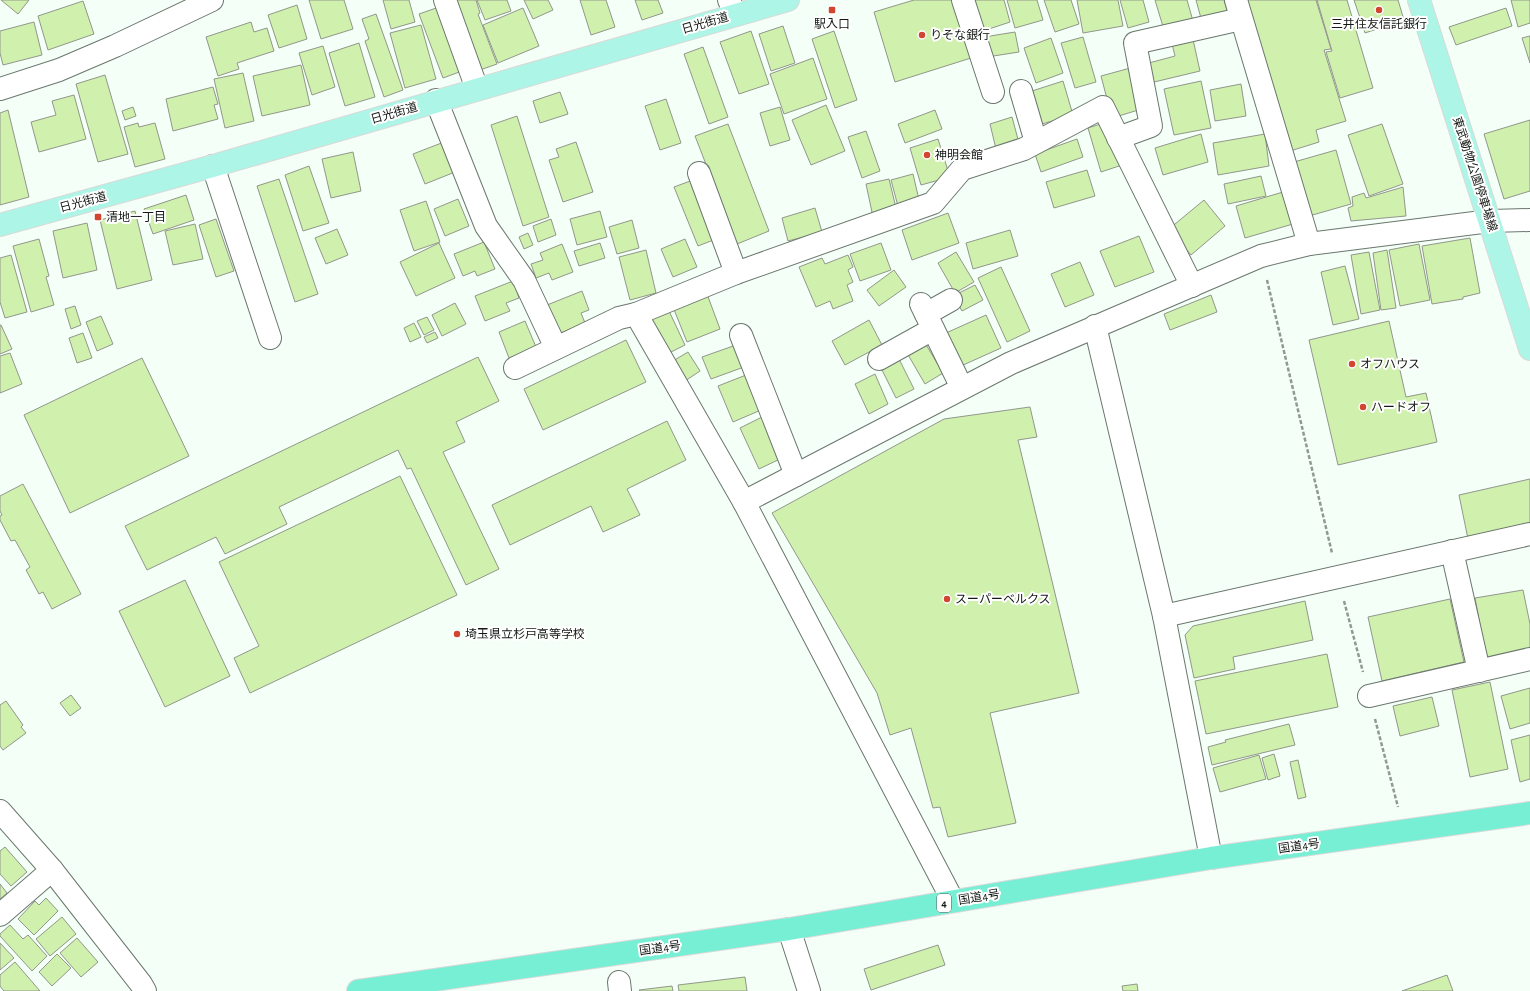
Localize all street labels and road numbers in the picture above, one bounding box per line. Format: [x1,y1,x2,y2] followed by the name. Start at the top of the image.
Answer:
[680,10,730,35] street label: 日光街道
[369,100,419,125] street label: 日光街道
[1451,115,1500,233] street label: 東武動物公園停車場線
[58,189,108,214] street label: 日光街道
[1277,836,1321,855] street label: 国道4号
[957,887,1001,906] street label: 国道4号
[937,894,951,912] road number: 4
[638,938,682,957] street label: 国道4号

